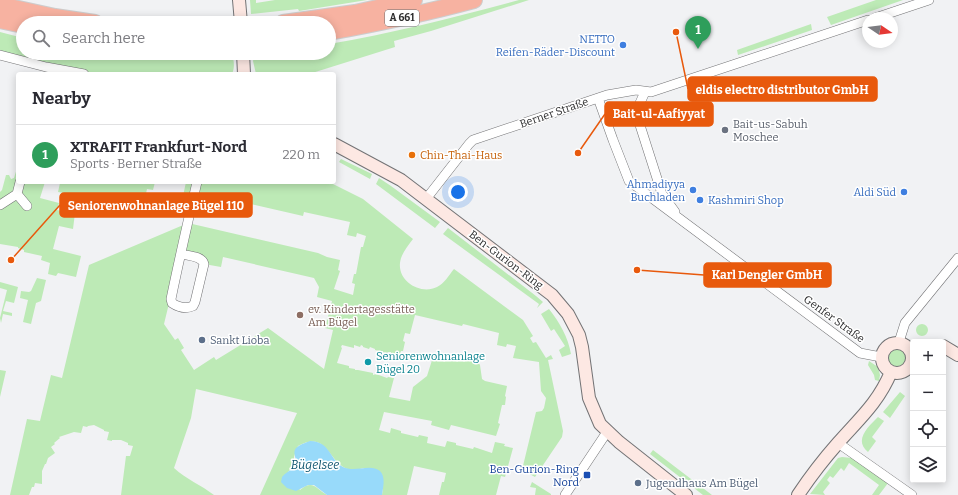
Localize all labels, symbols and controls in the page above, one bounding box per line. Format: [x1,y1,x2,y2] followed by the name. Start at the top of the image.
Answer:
[385,10,419,26] road number: A 661
[862,12,898,48] north arrow
[16,16,336,60] search box
[685,16,711,49] pin: 1
[30,27,52,49] icon: search
[62,29,145,47] text: Search here
[496,33,615,59] place label: NETTO Reifen-Räder-Discount
[618,40,628,50] marker: NETTO Reifen-Räder-Discount
[688,77,877,101] callout: eldis electro distributor GmbH
[695,83,869,97] text: eldis electro distributor GmbH
[32,88,91,109] text: Nearby
[518,95,590,131] street label: Berner Straße
[605,102,713,126] callout: Bait-ul-Aafiyyat
[613,107,706,121] text: Bait-ul-Aafiyyat
[733,118,808,144] place label: Bait-us-Sabuh Moschee
[720,125,730,135] marker: Bait-us-Sabuh Moschee
[70,138,247,156] text: XTRAFIT Frankfurt-Nord
[42,147,48,162] text: 1
[283,147,320,162] text: 220 m
[420,149,502,162] place label: Chin-Thai-Haus
[407,150,417,160] marker: Chin-Thai-Haus
[70,156,202,171] text: Sports · Berner Straße
[627,178,685,204] place label: Ahmadiyya Buchladen
[448,182,468,202] your location
[688,185,698,195] marker: Ahmadiyya Buchladen
[853,186,896,199] place label: Aldi Süd
[899,187,909,197] marker: Aldi Süd
[60,193,252,217] callout: Seniorenwohnanlage Bügel 110
[708,194,784,207] place label: Kashmiri Shop
[695,195,705,205] marker: Kashmiri Shop
[68,199,245,213] text: Seniorenwohnanlage Bügel 110
[466,228,546,292] street label: Ben-Gurion-Ring
[704,263,831,287] callout: Karl Dengler GmbH
[712,268,823,282] text: Karl Dengler GmbH
[801,293,867,345] street label: Genfer Straße
[308,303,415,329] place label: ev. Kindertagesstätte Am Bügel
[295,310,305,320] marker: ev. Kindertagesstätte Am Bügel
[210,334,269,347] place label: Sankt Lioba
[197,335,207,345] marker: Sankt Lioba
[910,339,946,483] map controls
[910,339,946,375] button: +
[376,350,485,376] place label: Seniorenwohnanlage Bügel 20
[363,357,373,367] marker: Seniorenwohnanlage Bügel 20
[910,375,946,411] button: −
[910,411,946,447] button: locate
[910,447,946,483] button: layers
[291,458,339,472] water label: Bügelsee
[489,463,579,489] place label: Ben-Gurion-Ring Nord
[582,470,592,480] marker: Ben-Gurion-Ring Nord
[645,477,758,490] place label: Jugendhaus Am Bügel
[633,478,643,488] marker: Jugendhaus Am Bügel

